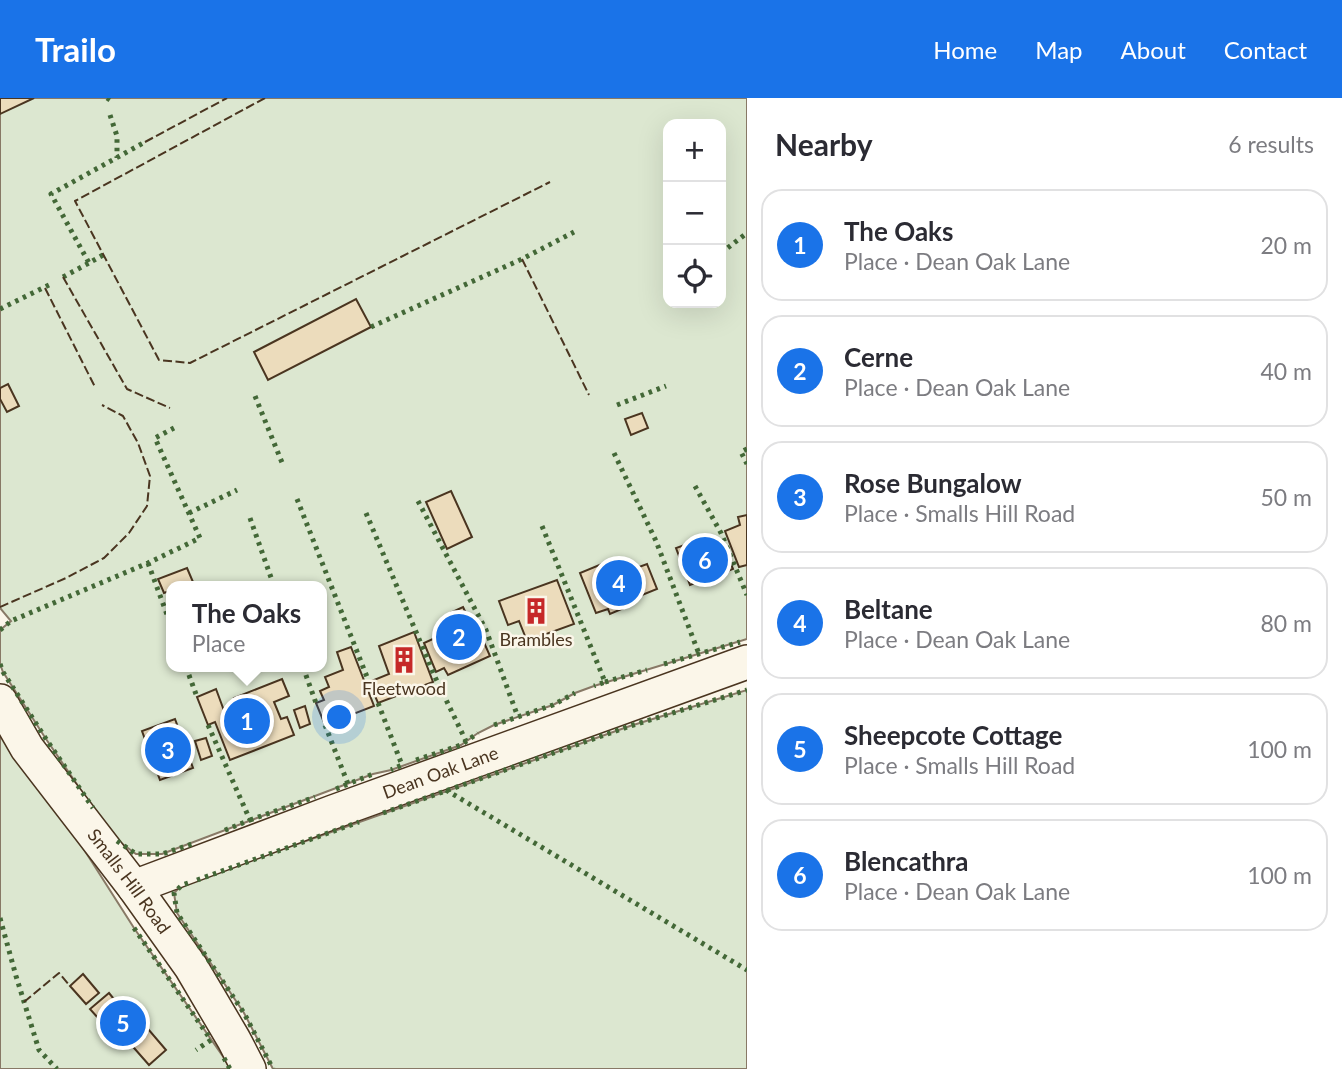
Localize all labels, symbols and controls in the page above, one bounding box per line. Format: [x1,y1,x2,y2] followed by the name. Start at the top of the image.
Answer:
[35,29,116,69] text: Trailo
[933,35,997,64] text: Home
[1035,35,1083,64] text: Map
[1121,35,1186,64] text: About
[1224,35,1307,64] text: Contact
[663,119,726,308] map controls
[663,119,726,182] button: +
[775,126,873,162] text: Nearby
[1228,130,1314,158] text: 6 results
[663,182,726,245] button: −
[844,215,953,247] text: The Oaks
[793,231,807,259] text: 1
[1261,231,1312,259] text: 20 m
[663,245,726,308] button: locate
[844,247,1070,275] text: Place · Dean Oak Lane
[844,341,913,373] text: Cerne
[793,357,807,385] text: 2
[1261,357,1312,385] text: 40 m
[844,373,1070,401] text: Place · Dean Oak Lane
[844,467,1022,499] text: Rose Bungalow
[793,483,807,511] text: 3
[1261,483,1312,511] text: 50 m
[844,499,1075,527] text: Place · Smalls Hill Road
[682,534,728,586] pin: 6
[596,557,642,609] pin: 4
[166,581,327,672] popup
[844,593,933,625] text: Beltane
[521,596,551,626] building icon: Brambles
[192,597,301,629] text: The Oaks
[793,609,807,637] text: 4
[1261,609,1312,637] text: 80 m
[436,611,482,663] pin: 2
[844,625,1070,653] text: Place · Dean Oak Lane
[499,628,573,650] place label: Brambles
[192,629,245,657] text: Place
[389,645,419,675] building icon: Fleetwood
[362,677,446,699] place label: Fleetwood
[224,695,270,747] pin: 1
[322,700,356,734] your location
[844,719,1062,751] text: Sheepcote Cottage
[145,724,191,776] pin: 3
[793,735,807,763] text: 5
[1247,735,1312,763] text: 100 m
[379,741,501,803] street label: Dean Oak Lane
[844,751,1075,779] text: Place · Smalls Hill Road
[83,824,176,938] street label: Smalls Hill Road
[844,845,969,877] text: Blencathra
[793,861,807,889] text: 6
[1247,861,1312,889] text: 100 m
[844,877,1070,905] text: Place · Dean Oak Lane
[100,997,146,1049] pin: 5

